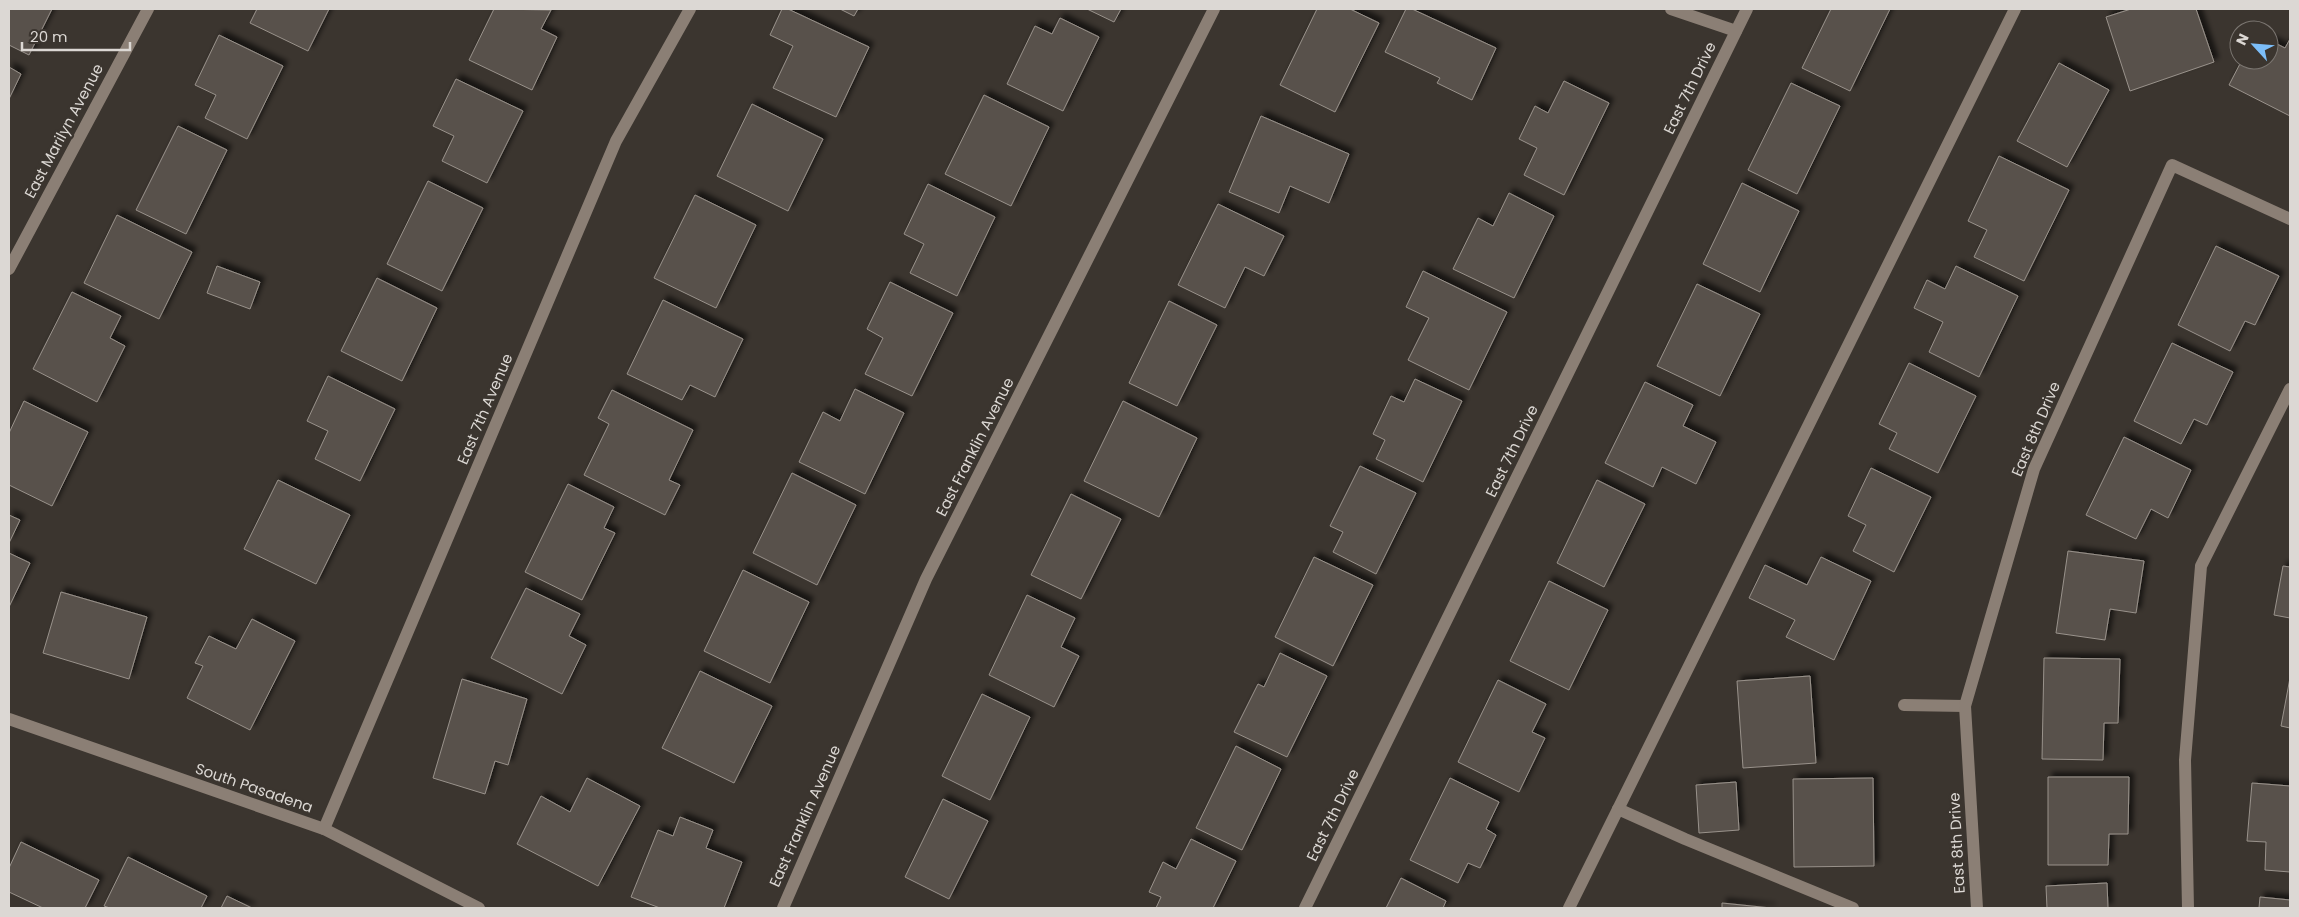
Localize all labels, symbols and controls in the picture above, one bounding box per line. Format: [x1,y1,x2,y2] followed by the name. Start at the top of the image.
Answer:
[22,20,130,52] scale bar
[2229,20,2279,70] north arrow
[30,26,68,47] text: 20 m
[2231,30,2254,48] text: N
[1658,38,1721,137] street label: East 7th Drive
[19,60,108,202] street label: East Marilyn Avenue
[452,350,517,468] street label: East 7th Avenue
[930,374,1019,520] street label: East Franklin Avenue
[2006,378,2065,480] street label: East 8th Drive
[1480,401,1543,500] street label: East 7th Drive
[764,742,845,890] street label: East Franklin Avenue
[193,758,316,817] street label: South Pasadena
[1301,765,1364,864] street label: East 7th Drive
[1943,792,1970,894] street label: East 8th Drive

